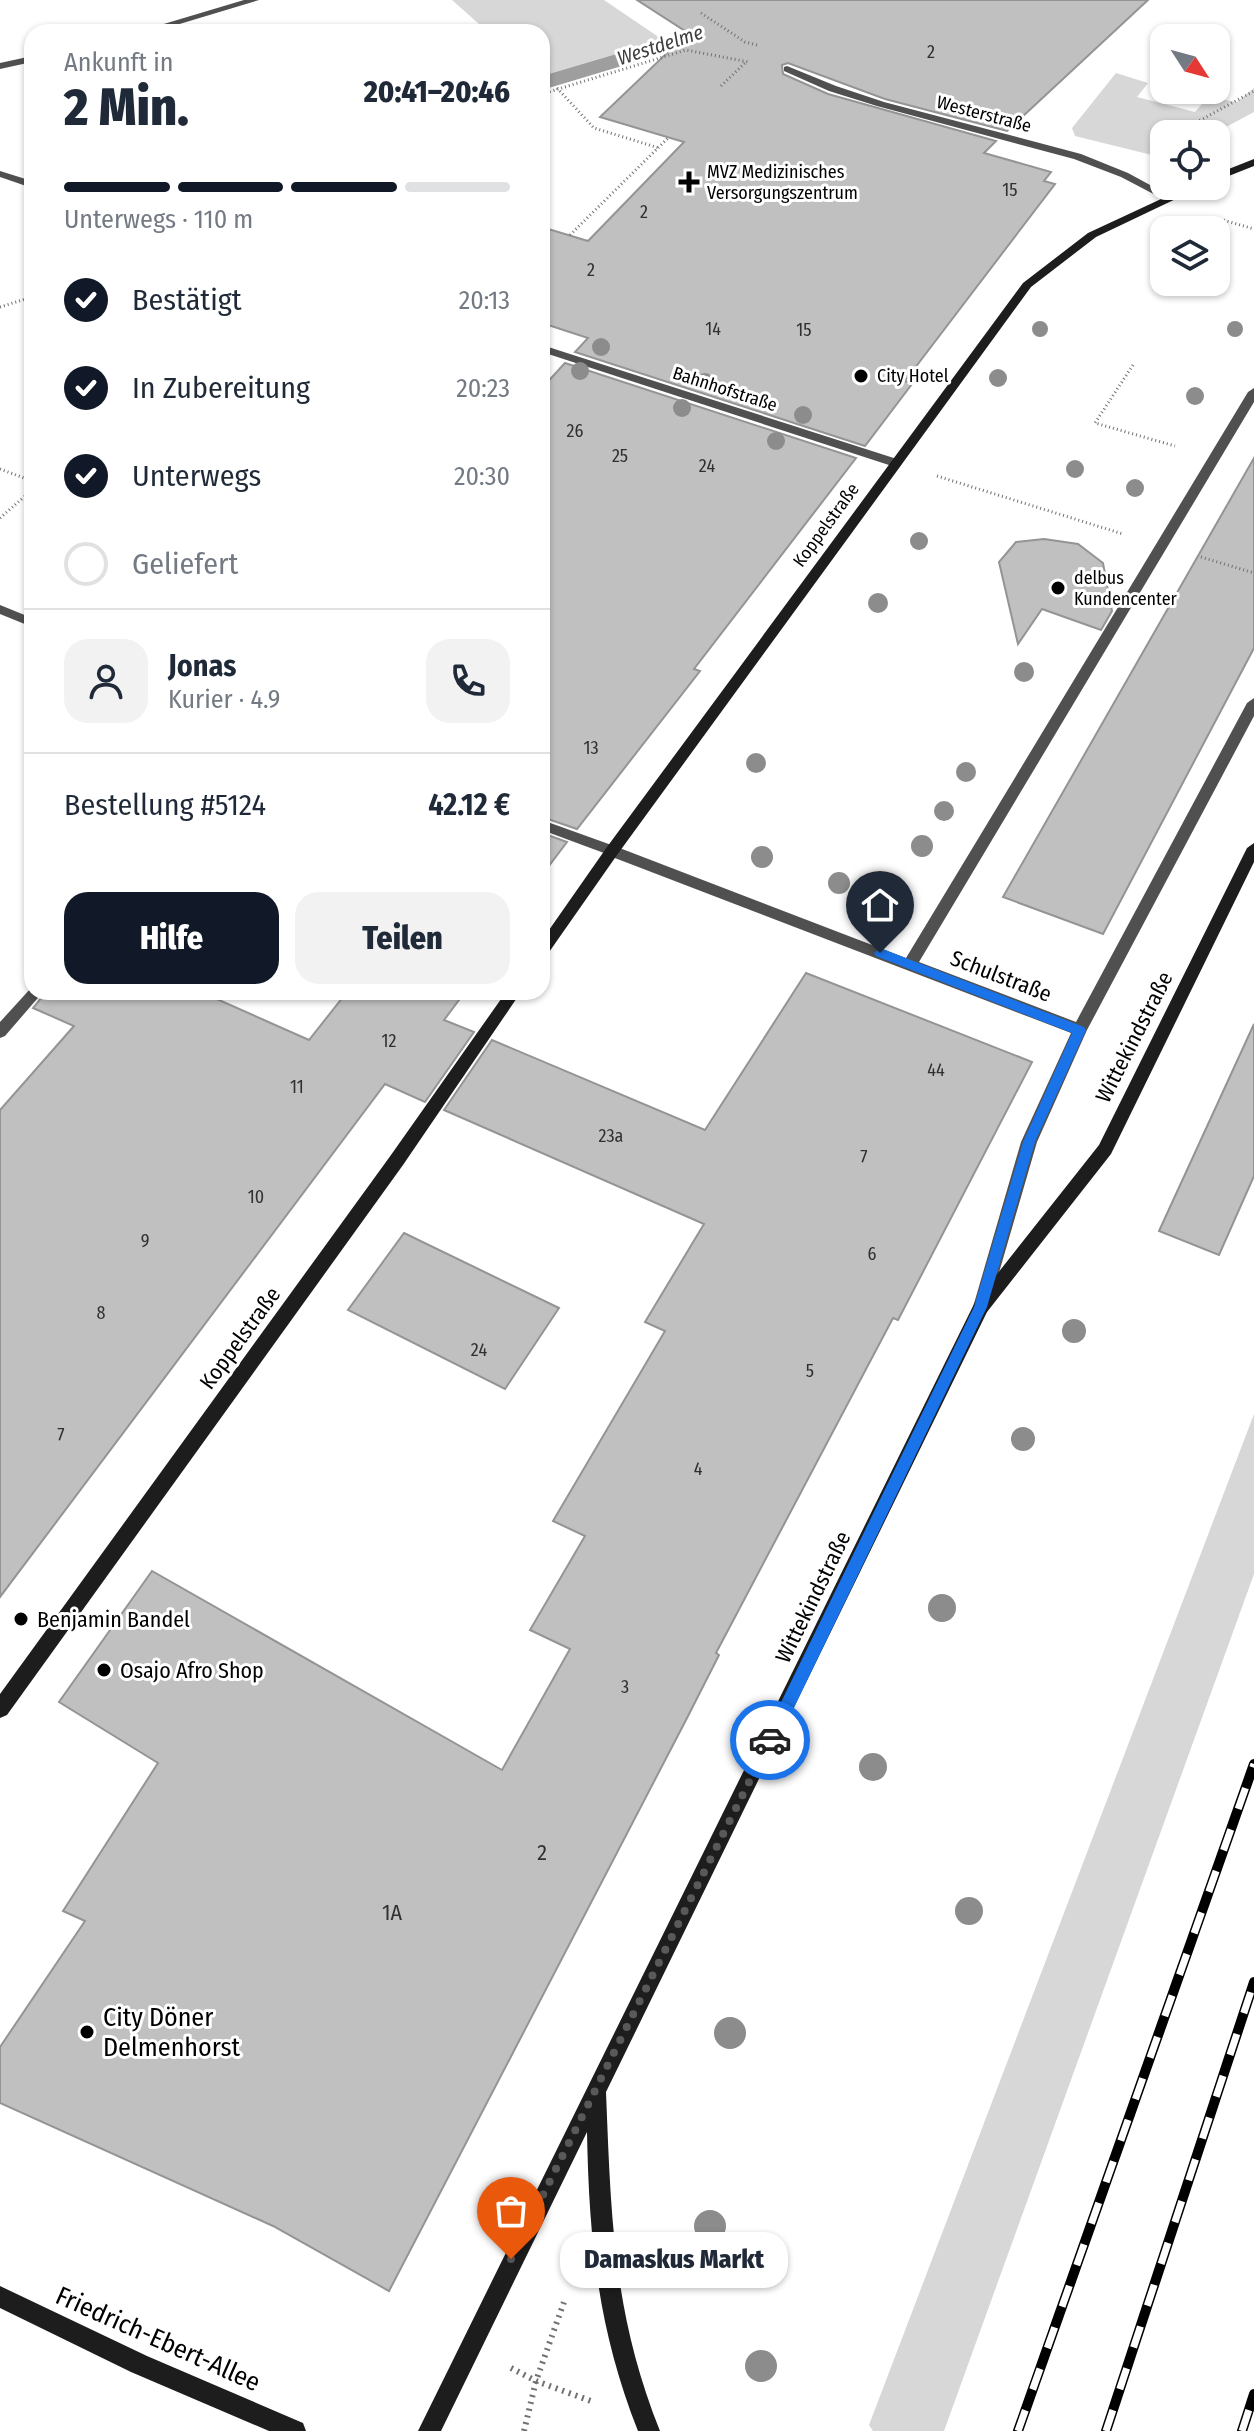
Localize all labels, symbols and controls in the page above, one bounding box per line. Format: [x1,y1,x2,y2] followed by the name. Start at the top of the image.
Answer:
[614,20,706,70] water label: Westdelme
[1150,24,1230,104] north arrow
[1150,24,1230,296] map controls
[927,41,935,63] house number: 2
[64,47,173,78] text: Ankunft in
[364,74,510,110] text: 20:41–20:46
[64,76,189,139] text: 2 Min.
[934,91,1034,137] street label: Westerstraße
[1150,120,1230,200] button: locate
[707,161,858,204] place label: MVZ Medizinisches Versorgungszentrum
[678,171,700,193] marker: MVZ Medizinisches Versorgungszentrum
[1002,179,1018,201] house number: 15
[640,201,648,223] house number: 2
[64,204,253,235] text: Unterwegs · 110 m
[1150,216,1230,296] button: layers
[587,259,595,281] house number: 2
[64,278,108,322] icon: check
[132,282,242,318] text: Bestätigt
[459,285,510,316] text: 20:13
[705,318,721,340] house number: 14
[796,319,812,341] house number: 15
[670,362,780,416] street label: Bahnhofstraße
[877,365,949,387] place label: City Hotel
[64,366,108,410] icon: check
[852,367,870,385] marker: City Hotel
[132,370,310,406] text: In Zubereitung
[456,373,510,404] text: 20:23
[567,420,584,442] house number: 26
[612,445,628,467] house number: 25
[64,454,108,498] icon: check
[699,455,715,477] house number: 24
[132,458,261,494] text: Unterwegs
[454,461,510,492] text: 20:30
[788,479,864,571] street label: Koppelstraße
[132,546,238,582] text: Geliefert
[1074,567,1178,610] place label: delbus Kundencenter
[1049,579,1067,597] marker: delbus Kundencenter
[64,639,148,723] button: person
[426,639,510,723] button: phone
[168,648,236,684] text: Jonas
[168,684,280,715] text: Kurier · 4.9
[583,737,599,759] house number: 13
[64,787,266,823] text: Bestellung #5124
[428,787,510,823] text: 42.12 €
[846,871,914,953] pin
[858,883,902,927] icon: home
[64,892,279,984] button: Hilfe
[295,892,510,984] button: Teilen
[947,944,1055,1008] street label: Schulstraße
[1089,967,1179,1107] street label: Wittekindstraße
[382,1030,397,1052] house number: 12
[927,1059,945,1081] house number: 44
[290,1076,304,1098] house number: 11
[599,1125,624,1147] house number: 23a
[860,1146,868,1168] house number: 7
[248,1186,264,1208] house number: 10
[141,1230,149,1252] house number: 9
[868,1243,877,1265] house number: 6
[194,1282,286,1394] street label: Koppelstraße
[97,1302,106,1324] house number: 8
[471,1339,487,1361] house number: 24
[806,1360,814,1382] house number: 5
[57,1424,65,1446] house number: 7
[694,1458,703,1480] house number: 4
[769,1527,857,1667] street label: Wittekindstraße
[37,1606,190,1633] place label: Benjamin Bandel
[12,1610,30,1628] marker: Benjamin Bandel
[120,1657,264,1684] place label: Osajo Afro Shop
[95,1661,113,1679] marker: Osajo Afro Shop
[621,1676,629,1698] house number: 3
[730,1700,810,1780] courier
[748,1718,792,1762] icon: car
[537,1839,547,1866] house number: 2
[382,1899,403,1926] house number: 1A
[103,2002,241,2063] place label: City Döner Delmenhorst
[78,2023,96,2041] marker: City Döner Delmenhorst
[477,2177,545,2259] pin
[489,2189,533,2233] icon: bag
[559,2231,787,2287] callout: Damaskus Markt
[584,2244,764,2275] text: Damaskus Markt
[51,2280,265,2398] street label: Friedrich-Ebert-Allee

